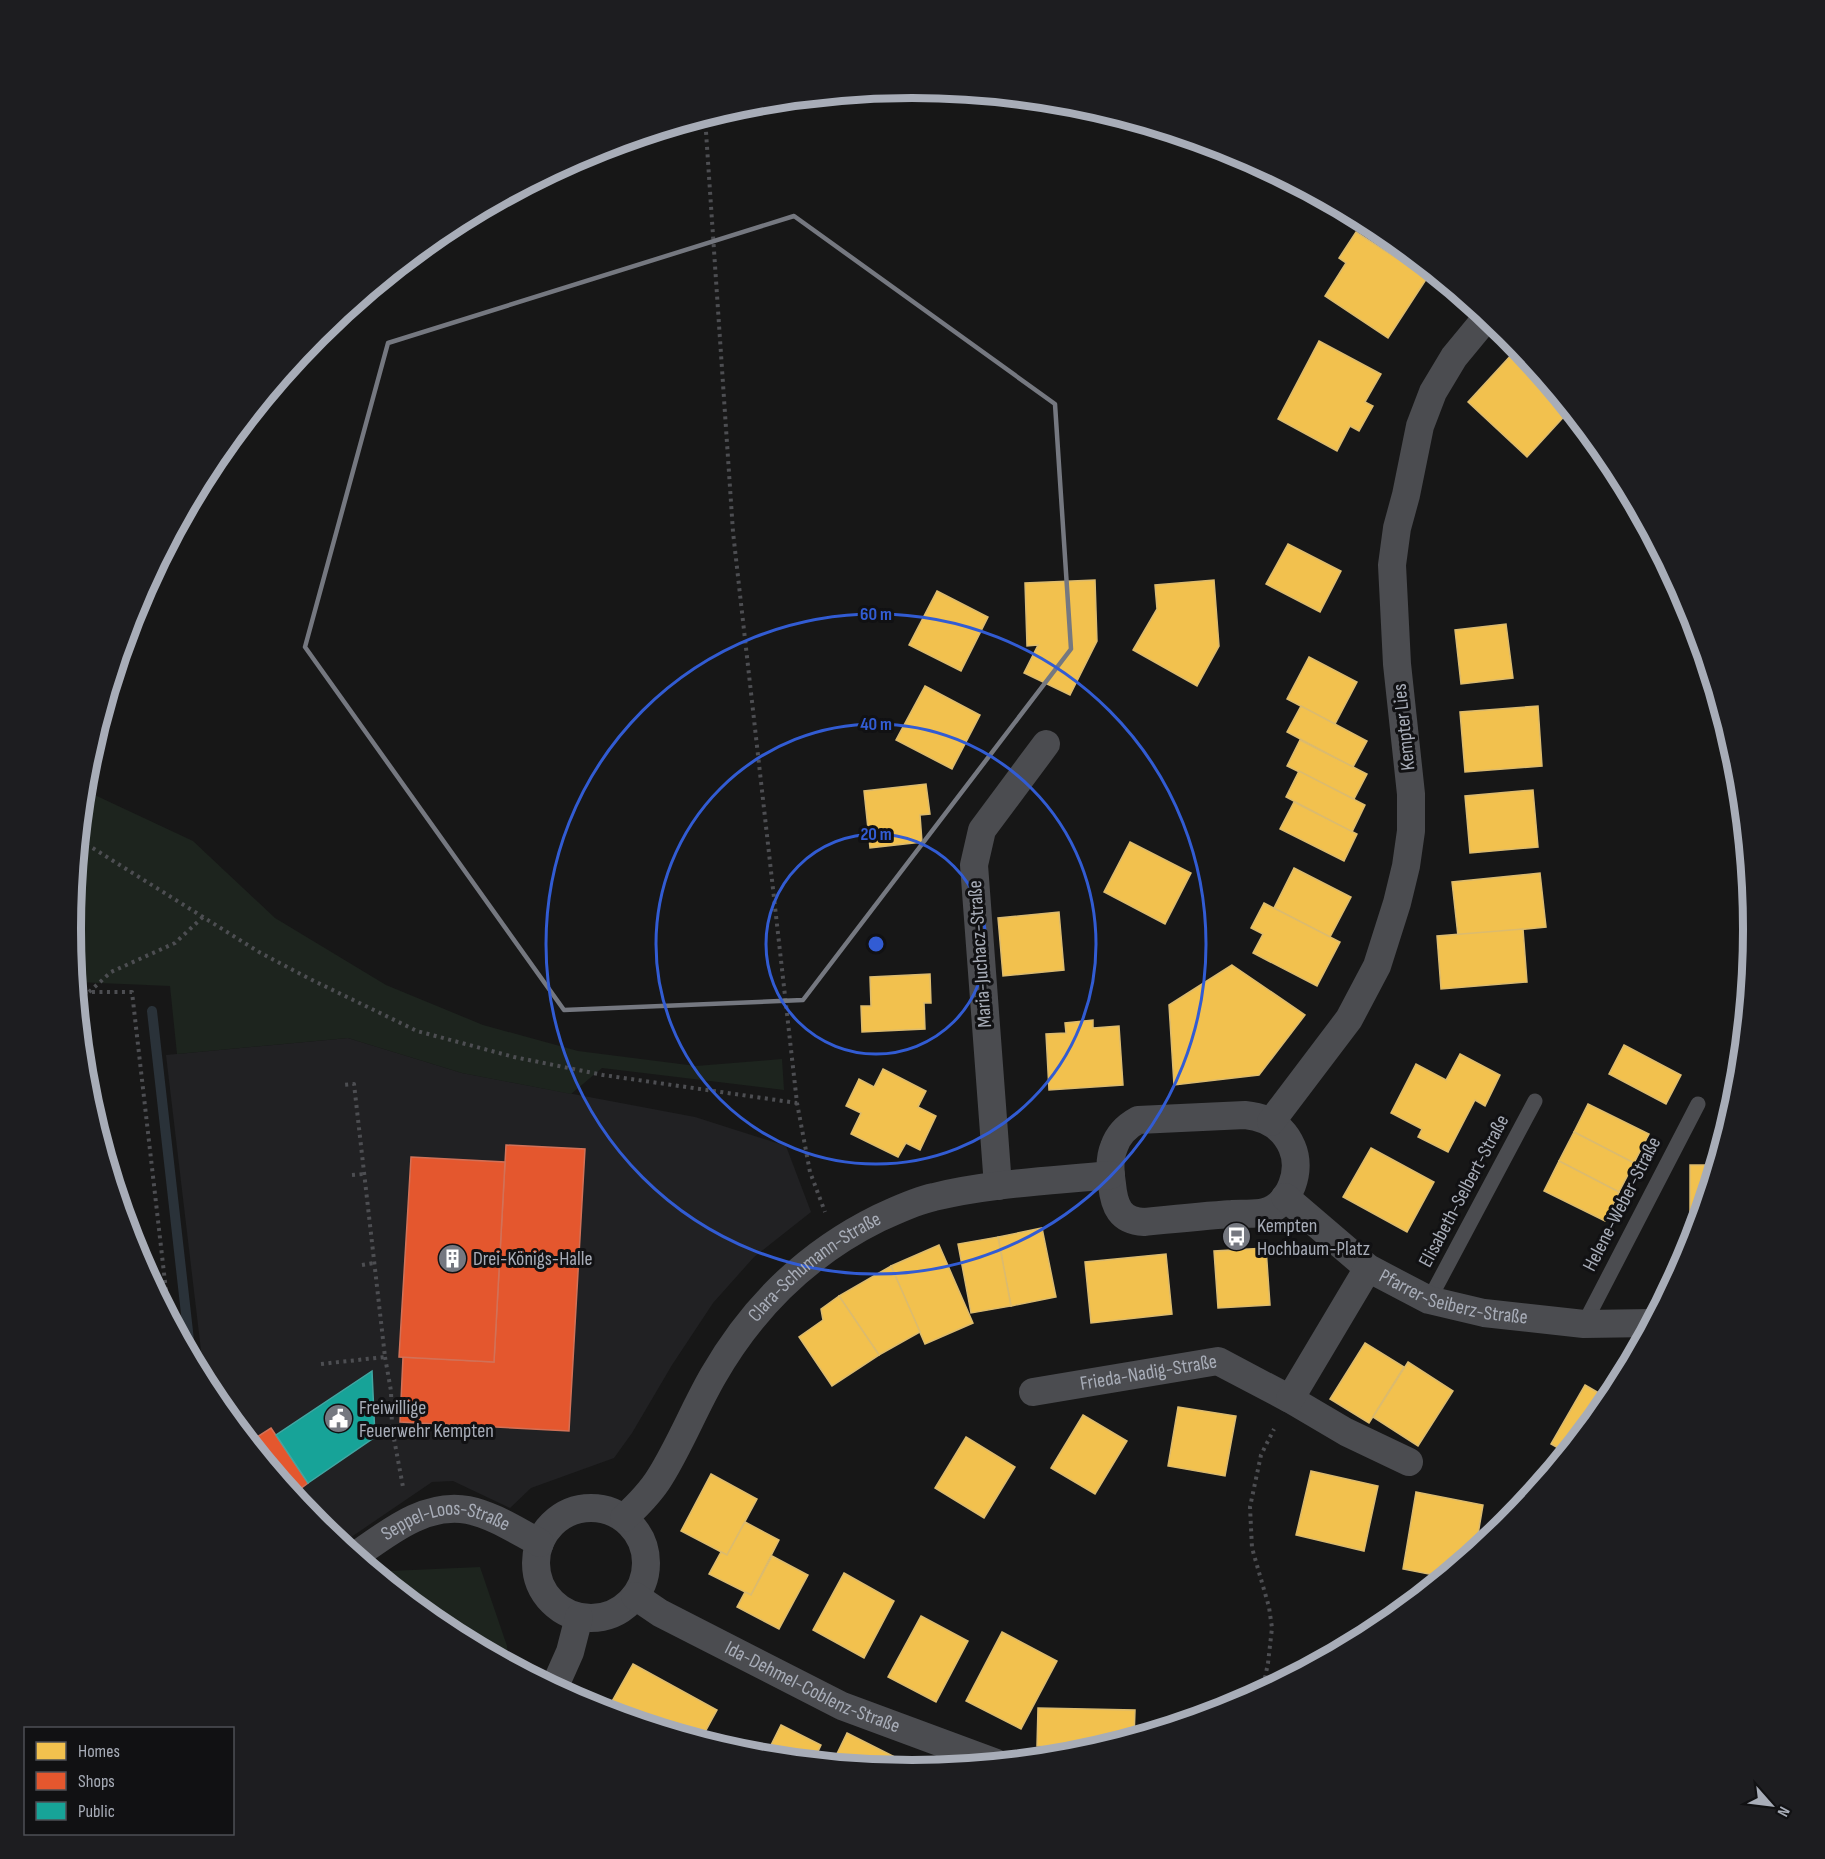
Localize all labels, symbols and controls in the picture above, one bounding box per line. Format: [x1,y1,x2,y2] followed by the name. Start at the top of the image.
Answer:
[860,604,892,625] text: 60 m
[1388,682,1420,772] street label: Kempter Lies
[860,714,892,735] text: 40 m
[860,824,892,845] text: 20 m
[963,880,997,1028] street label: Maria-Juchacz-Straße
[866,934,886,954] centre of rings
[1414,1111,1514,1271] street label: Elisabeth-Selbert-Straße
[1578,1133,1666,1275] street label: Helene-Weber-Straße
[743,1207,885,1327] street label: Clara-Schumann-Straße
[1257,1214,1370,1261] place label: Kempten Hochbaum-Platz
[1220,1221,1252,1253] bus stop icon: Kempten Hochbaum-Platz
[436,1243,468,1275] building icon: Drei-Königs-Halle
[473,1247,593,1271] place label: Drei-Königs-Halle
[1375,1264,1529,1330] street label: Pfarrer-Seiberz-Straße
[1078,1349,1219,1396] street label: Frieda-Nadig-Straße
[359,1396,494,1443] place label: Freiwillige Feuerwehr Kempten
[322,1403,354,1435] public building icon: Freiwillige Feuerwehr Kempten
[377,1497,514,1546] street label: Seppel-Loos-Straße
[721,1636,903,1738] street label: Ida-Dehmel-Coblenz-Straße
[24,1727,234,1835] legend
[78,1741,120,1762] text: Homes
[78,1771,115,1792] text: Shops
[1741,1775,1801,1835] north arrow
[78,1801,115,1822] text: Public
[1773,1803,1793,1820] text: N

